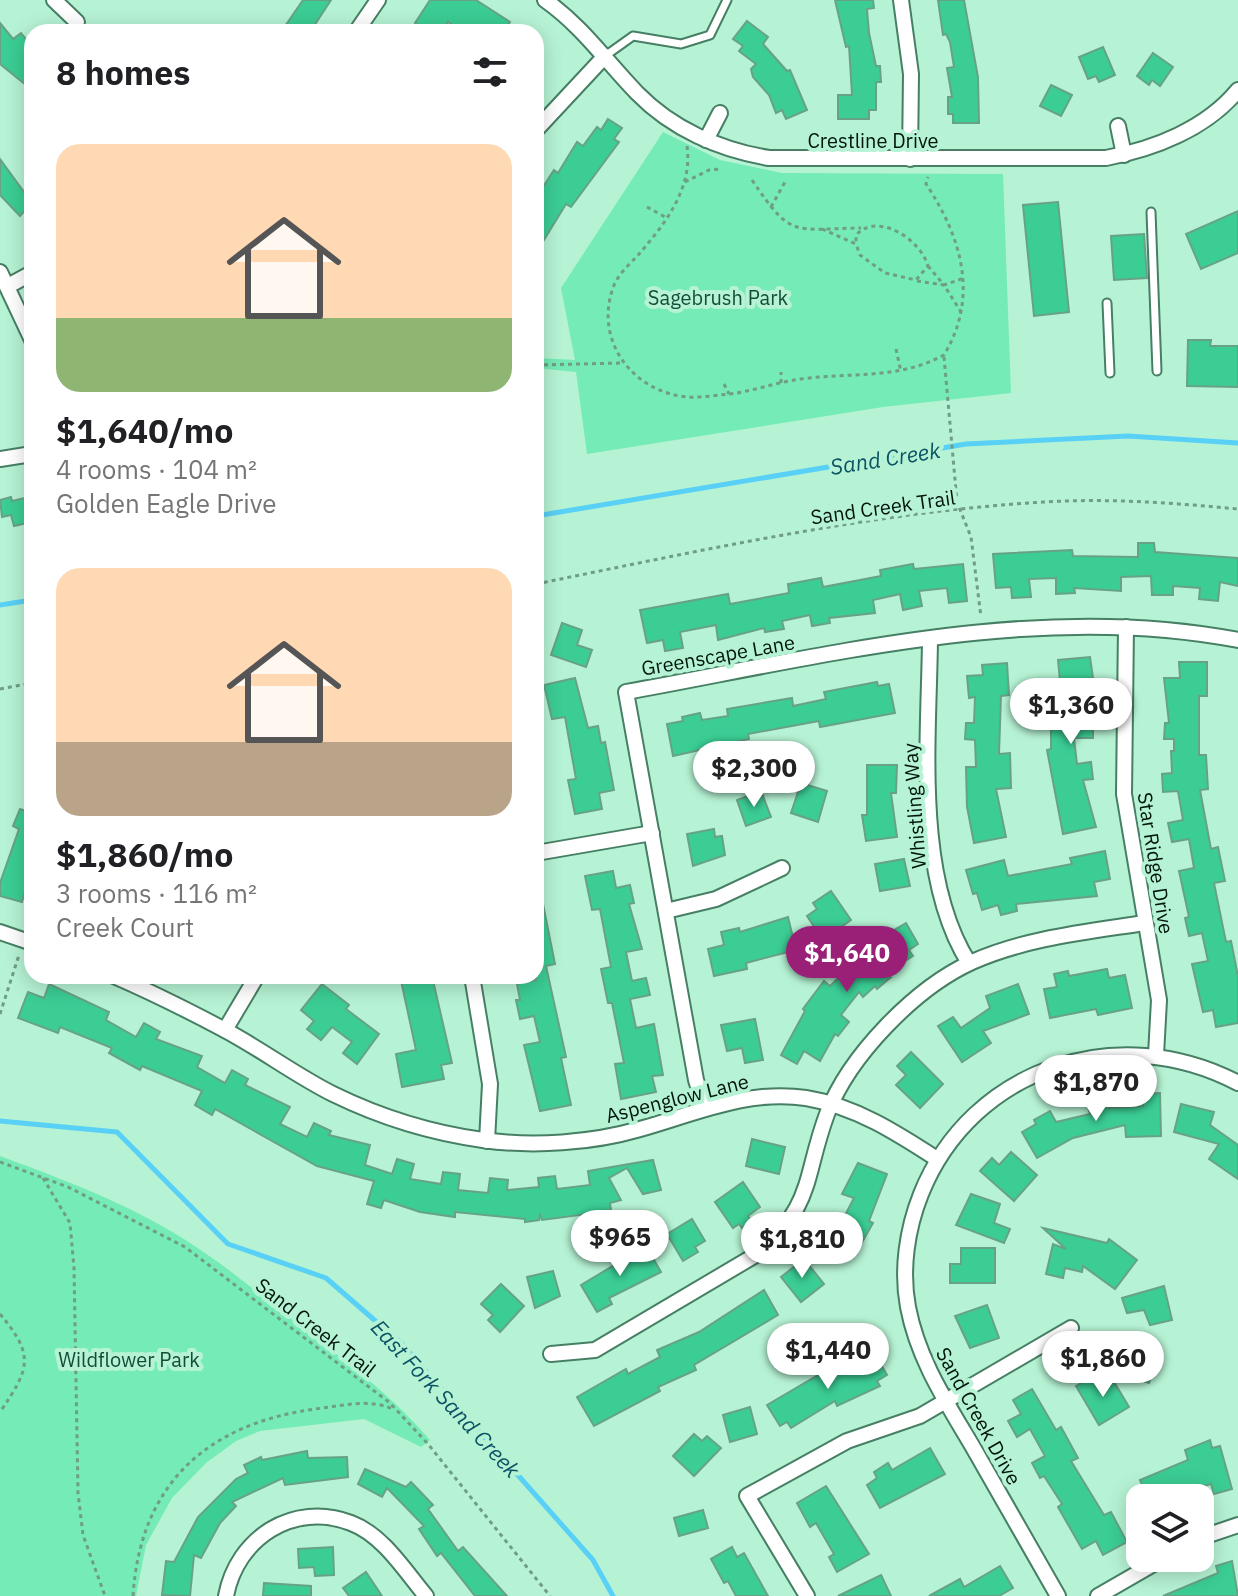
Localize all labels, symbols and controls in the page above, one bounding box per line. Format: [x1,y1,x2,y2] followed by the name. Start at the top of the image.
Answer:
[56,50,191,94] text: 8 homes
[468,50,512,94] icon: filters
[807,127,939,154] street label: Crestline Drive
[212,196,356,340] icon: home
[648,284,789,311] park label: Sagebrush Park
[56,408,233,452] text: $1,640/mo
[828,435,943,481] water label: Sand Creek
[56,452,257,486] text: 4 rooms · 104 m²
[809,483,957,531] street label: Sand Creek Trail
[56,486,277,520] text: Golden Eagle Drive
[212,620,356,764] icon: home
[639,628,797,682] street label: Greenscape Lane
[1006,678,1136,746] pin: $1,360
[1028,687,1114,721] text: $1,360
[689,741,819,809] pin: $2,300
[896,742,932,870] street label: Whistling Way
[711,750,797,784] text: $2,300
[1131,790,1181,936] street label: Star Ridge Drive
[56,832,233,876] text: $1,860/mo
[56,876,257,910] text: 3 rooms · 116 m²
[56,910,194,944] text: Creek Court
[782,926,912,994] pin: $1,640
[804,935,890,969] text: $1,640
[1031,1055,1161,1123] pin: $1,870
[1053,1064,1139,1098] text: $1,870
[603,1067,751,1129] street label: Aspenglow Lane
[573,1210,667,1278] pin: $965
[737,1212,867,1280] pin: $1,810
[589,1219,651,1253] text: $965
[759,1221,845,1255] text: $1,810
[250,1271,382,1383] street label: Sand Creek Trail
[365,1313,527,1484] water label: East Fork Sand Creek
[763,1323,893,1391] pin: $1,440
[1038,1331,1168,1399] pin: $1,860
[785,1332,871,1366] text: $1,440
[1060,1340,1146,1374] text: $1,860
[930,1342,1028,1490] street label: Sand Creek Drive
[58,1346,200,1373] park label: Wildflower Park
[1126,1484,1214,1572] map controls
[1126,1484,1214,1572] button: layers

